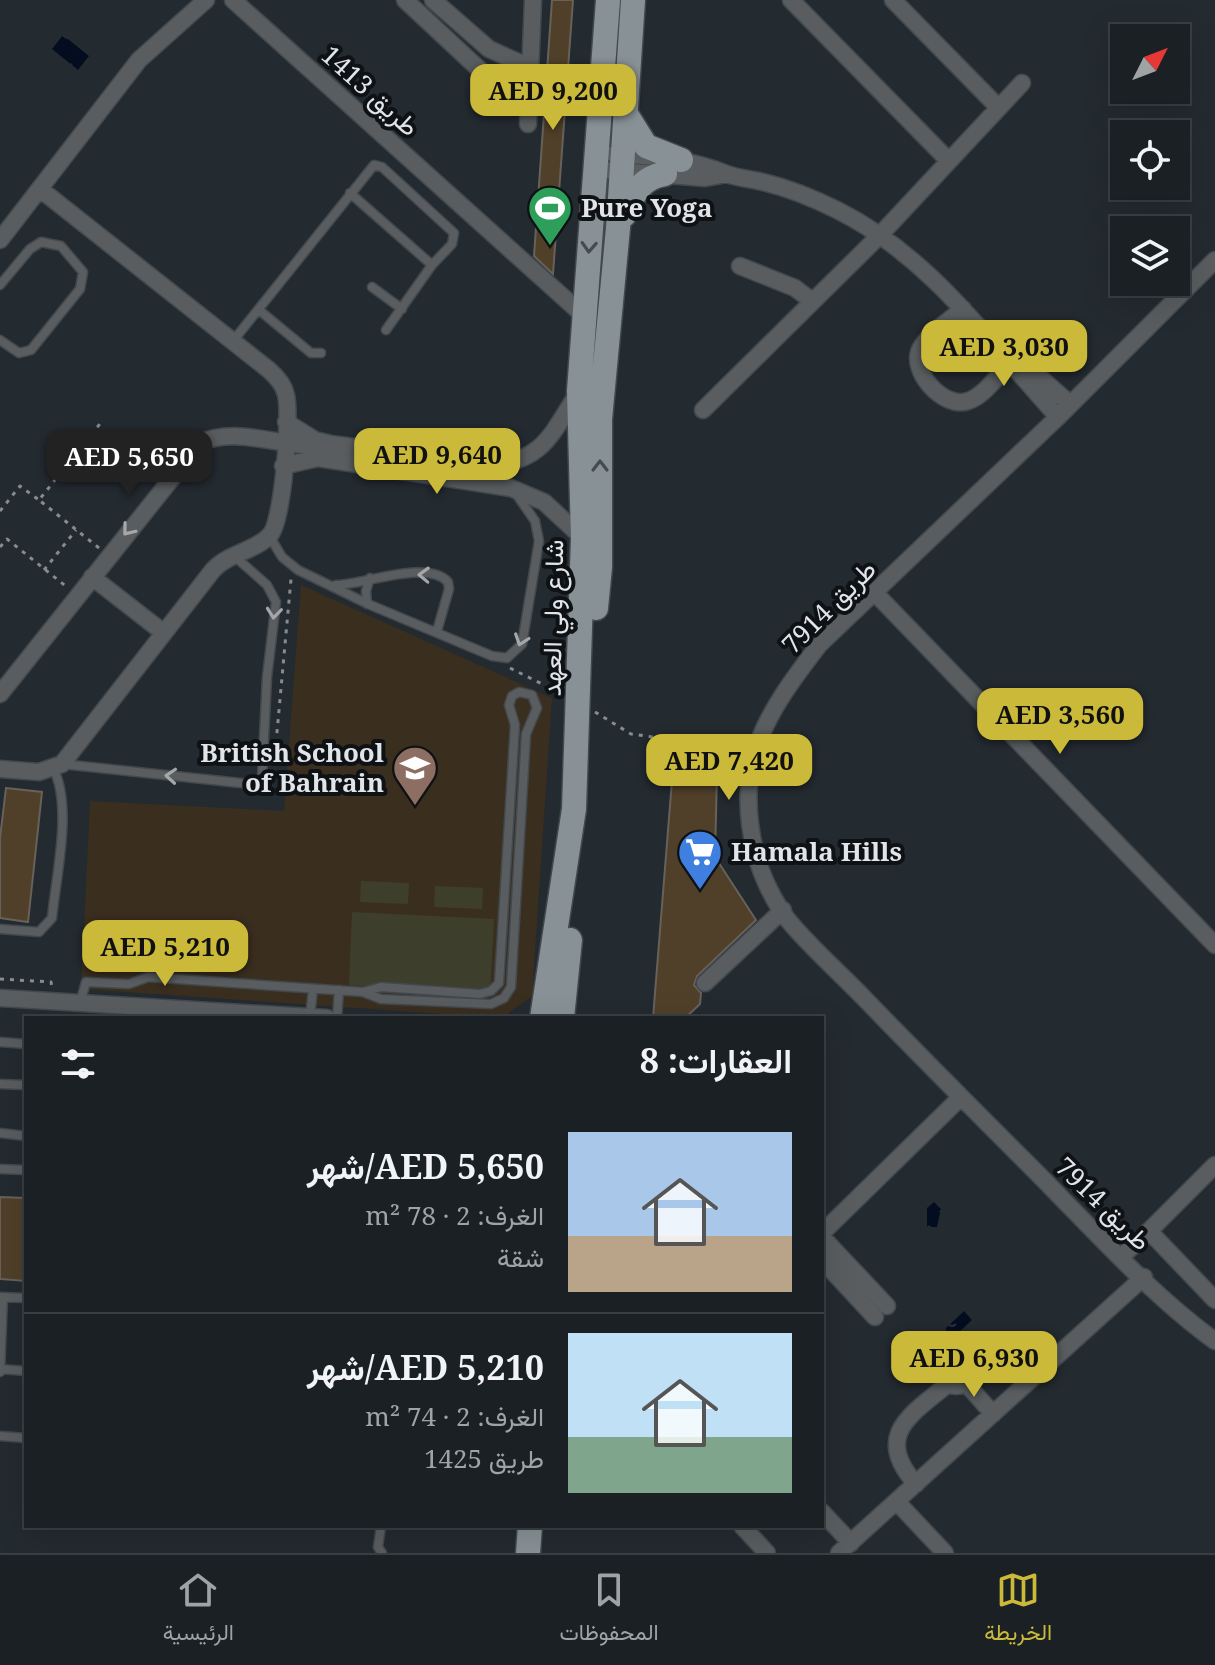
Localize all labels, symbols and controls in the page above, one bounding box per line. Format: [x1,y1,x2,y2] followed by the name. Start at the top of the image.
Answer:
[1110,24,1190,104] north arrow
[1110,24,1190,296] map controls
[314,37,427,144] street label: طريق 1413
[461,64,645,132] pin: AED 9,200
[488,72,618,108] text: AED 9,200
[1110,120,1190,200] button: locate
[526,184,574,247] sports icon: Pure Yoga
[581,189,712,225] place label: Pure Yoga
[1110,216,1190,296] button: layers
[581,241,598,254] one-way arrow
[912,320,1096,388] pin: AED 3,030
[939,328,1069,364] text: AED 3,030
[345,428,529,496] pin: AED 9,640
[37,430,221,498] pin: AED 5,650
[372,436,502,472] text: AED 9,640
[64,438,194,474] text: AED 5,650
[591,459,609,472] one-way arrow
[123,521,138,535] one-way arrow
[533,539,575,697] street label: شارع ولي العهد
[773,551,883,661] street label: طريق 7914
[417,567,430,584] one-way arrow
[266,607,283,620] one-way arrow
[514,632,530,646] one-way arrow
[968,688,1152,756] pin: AED 3,560
[995,696,1125,732] text: AED 3,560
[200,734,384,800] place label: British School of Bahrain
[637,734,821,802] pin: AED 7,420
[664,742,794,778] text: AED 7,420
[391,744,439,807] school or university icon: British School of Bahrain
[164,768,177,785] one-way arrow
[676,828,724,891] supermarket icon: Hamala Hills
[731,833,902,869] place label: Hamala Hills
[73,920,257,988] pin: AED 5,210
[100,928,230,964] text: AED 5,210
[640,1037,792,1083] text: العقارات: 8
[56,1042,100,1086] icon: filters
[307,1143,544,1189] text: AED 5,650/شهر
[1048,1149,1159,1258] street label: طريق 7914
[632,1164,728,1260] icon: home
[365,1197,544,1233] text: الغرف: 2 · 78 m²
[497,1239,544,1275] text: شقة
[882,1331,1066,1399] pin: AED 6,930
[909,1339,1039,1375] text: AED 6,930
[307,1344,544,1390] text: AED 5,210/شهر
[632,1365,728,1461] icon: home
[365,1398,544,1434] text: الغرف: 2 · 74 m²
[424,1440,544,1476] text: طريق 1425
[163,1568,234,1652] tab: الرئيسية
[560,1568,659,1652] tab: المحفوظات
[984,1568,1052,1652] tab: الخريطة

